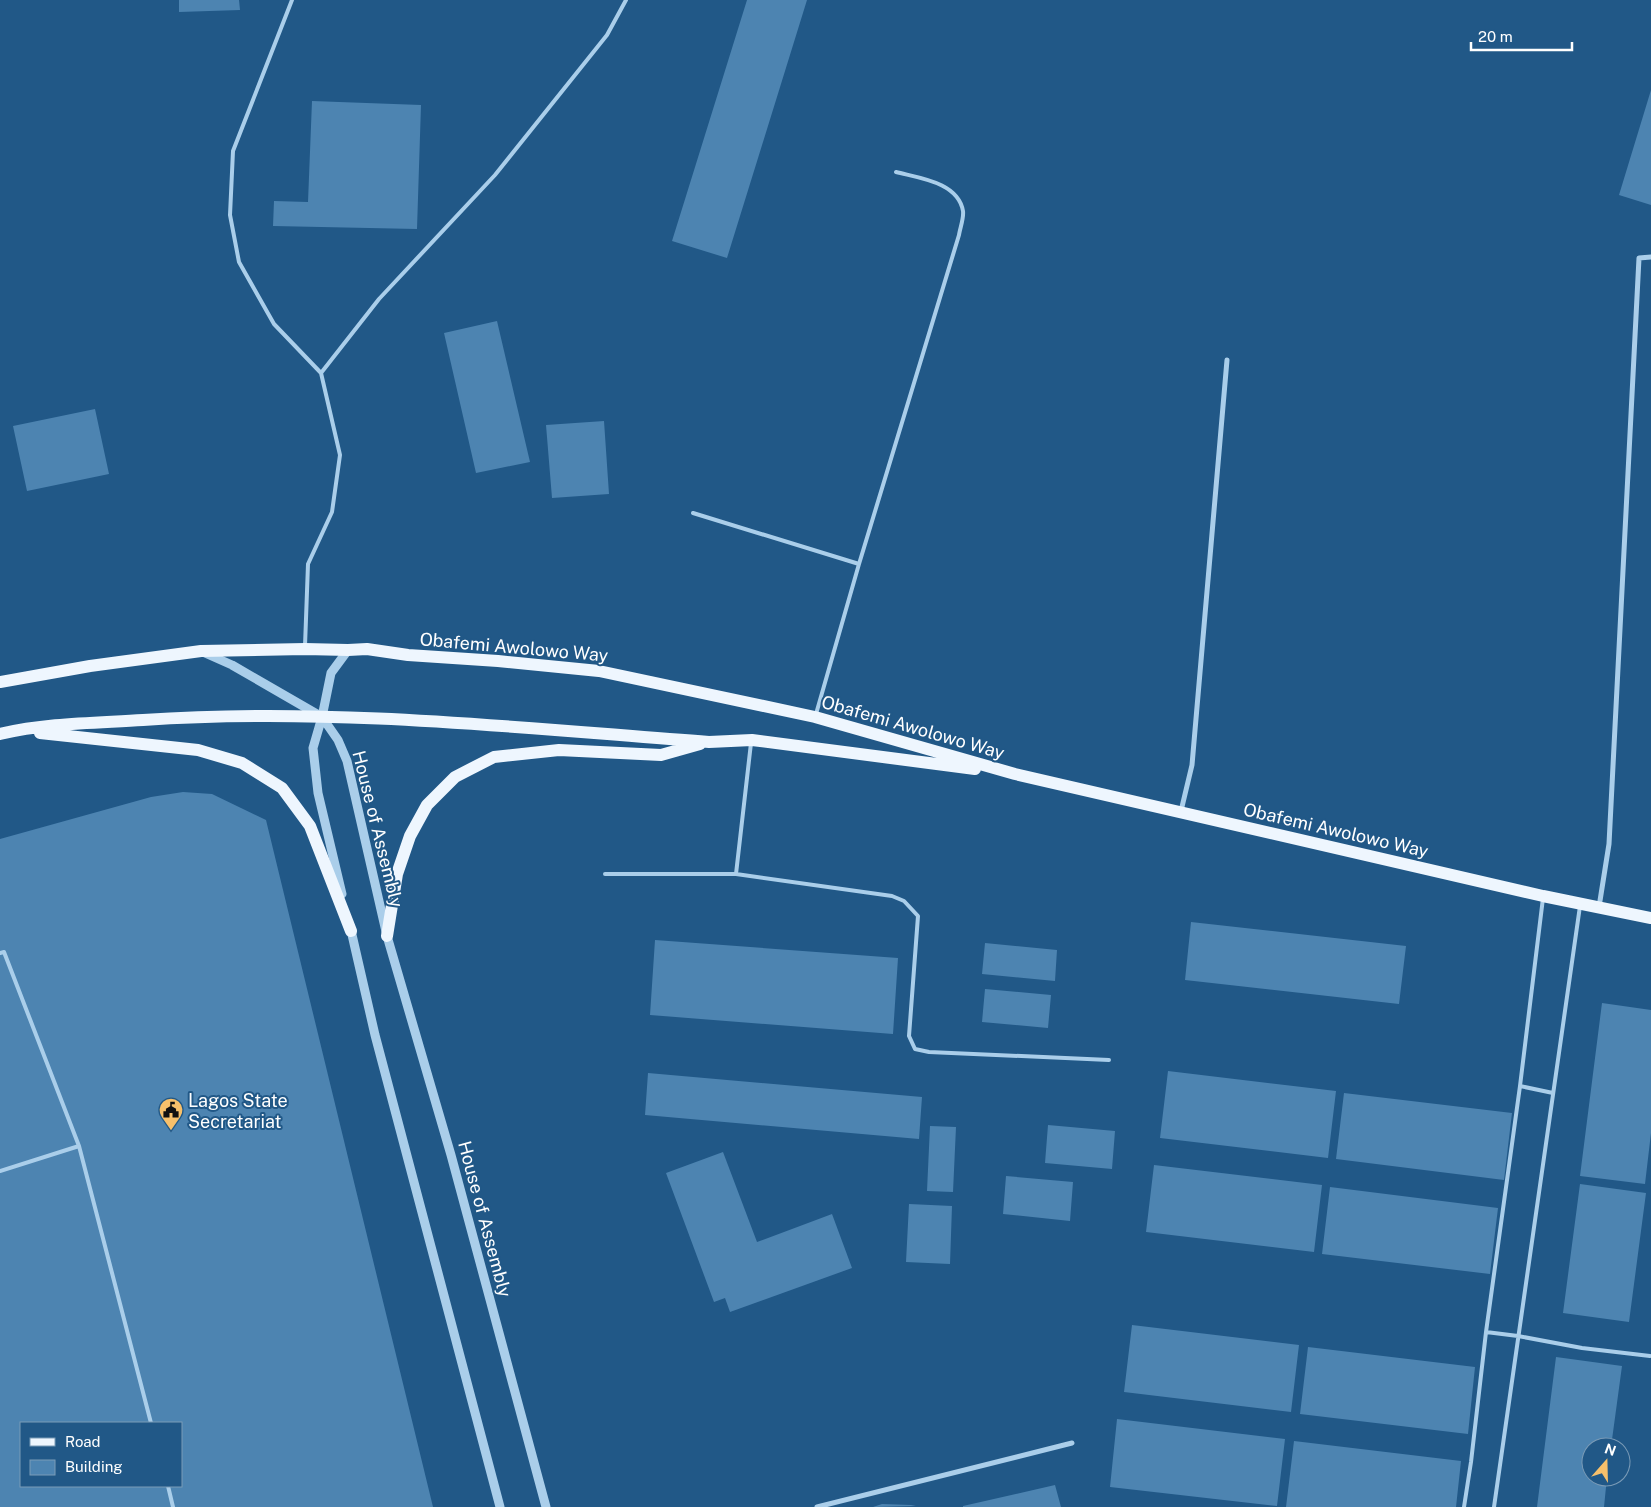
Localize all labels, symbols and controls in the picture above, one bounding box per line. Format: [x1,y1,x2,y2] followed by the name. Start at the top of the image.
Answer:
[1471,20,1572,52] scale bar
[1478,28,1513,45] text: 20 m
[419,628,610,666] street label: Obafemi Awolowo Way
[819,691,1007,763] street label: Obafemi Awolowo Way
[348,748,408,910] street label: House of Assembly
[1241,798,1431,862] street label: Obafemi Awolowo Way
[188,1090,288,1132] place label: Lagos State Secretariat
[158,1097,184,1131] public building icon: Lagos State Secretariat
[454,1139,516,1300] street label: House of Assembly
[20,1422,182,1487] legend
[65,1433,101,1450] text: Road
[1581,1437,1631,1487] north arrow
[1603,1440,1618,1459] text: N
[65,1458,123,1475] text: Building

